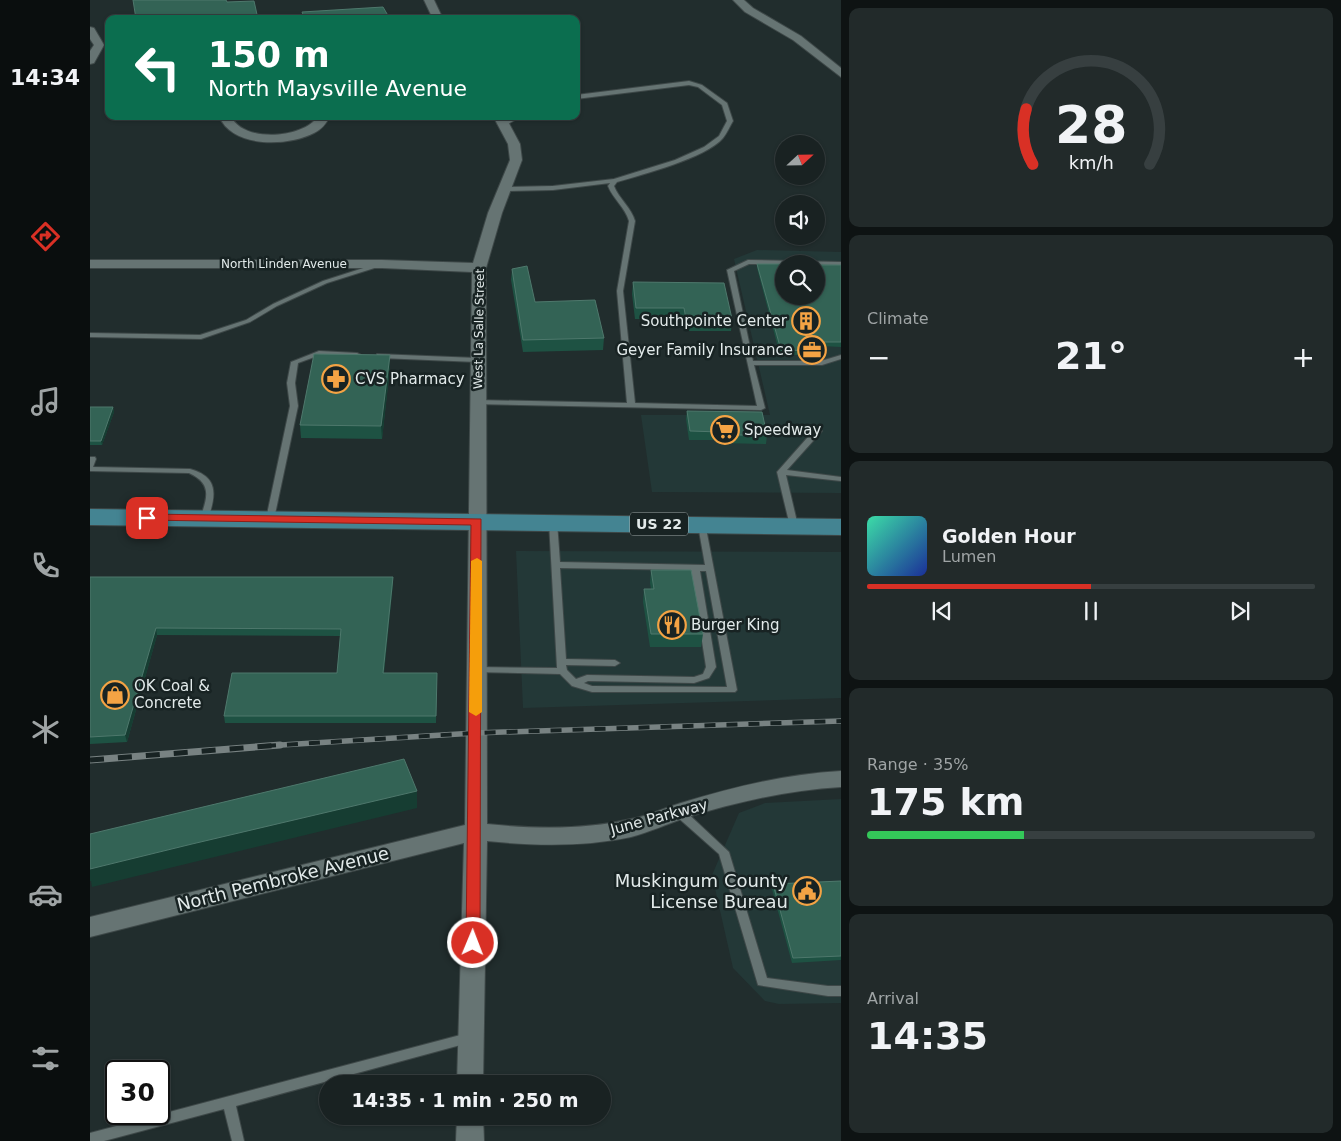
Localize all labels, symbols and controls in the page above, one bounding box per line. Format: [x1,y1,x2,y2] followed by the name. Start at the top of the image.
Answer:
[125,35,190,100] icon: left
[208,35,330,75] text: 150 m
[10,65,80,90] text: 14:34
[208,76,467,101] text: North Maysville Avenue
[1055,95,1127,155] text: 28
[775,135,825,185] north arrow
[775,135,825,305] map controls
[1068,152,1114,173] text: km/h
[775,195,825,245] button: sound
[28,219,63,254] icon: directions
[775,255,825,305] button: search
[221,257,347,271] street label: North Linden Avenue
[471,268,487,389] street label: West La Salle Street
[791,306,821,336] building icon: Southpointe Center
[867,309,929,328] text: Climate
[641,312,788,330] place label: Southpointe Center
[1055,334,1127,378] text: 21°
[797,335,827,365] office icon: Geyer Family Insurance
[616,341,793,359] place label: Geyer Family Insurance
[867,341,890,374] text: −
[1292,341,1315,374] text: +
[321,364,351,394] pharmacy icon: CVS Pharmacy
[355,370,465,388] place label: CVS Pharmacy
[28,384,63,419] icon: music
[710,415,740,445] supermarket icon: Speedway
[744,421,821,439] place label: Speedway
[126,497,168,539] pin
[133,504,161,532] icon: arrive
[630,512,688,536] road number: US 22
[942,525,1076,547] text: Golden Hour
[942,547,996,566] text: Lumen
[28,548,63,583] icon: phone
[928,597,956,625] icon: previous
[1077,597,1105,625] icon: pause
[1226,597,1254,625] icon: next
[657,610,687,640] restaurant icon: Burger King
[691,616,779,634] place label: Burger King
[134,677,210,712] place label: OK Coal & Concrete
[100,680,130,710] shop icon: OK Coal & Concrete
[28,712,63,747] icon: climate
[867,755,969,774] text: Range · 35%
[867,780,1024,824] text: 175 km
[607,795,710,839] street label: June Parkway
[175,842,391,915] street label: North Pembroke Avenue
[615,870,788,912] place label: Muskingum County License Bureau
[792,876,822,906] public building icon: Muskingum County License Bureau
[28,877,63,912] icon: car
[446,916,498,968] position arrow
[867,989,919,1008] text: Arrival
[867,1014,988,1058] text: 14:35
[28,1041,63,1076] icon: filters
[105,1060,170,1125] speed limit sign: 30
[351,1089,579,1111] text: 14:35 · 1 min · 250 m

